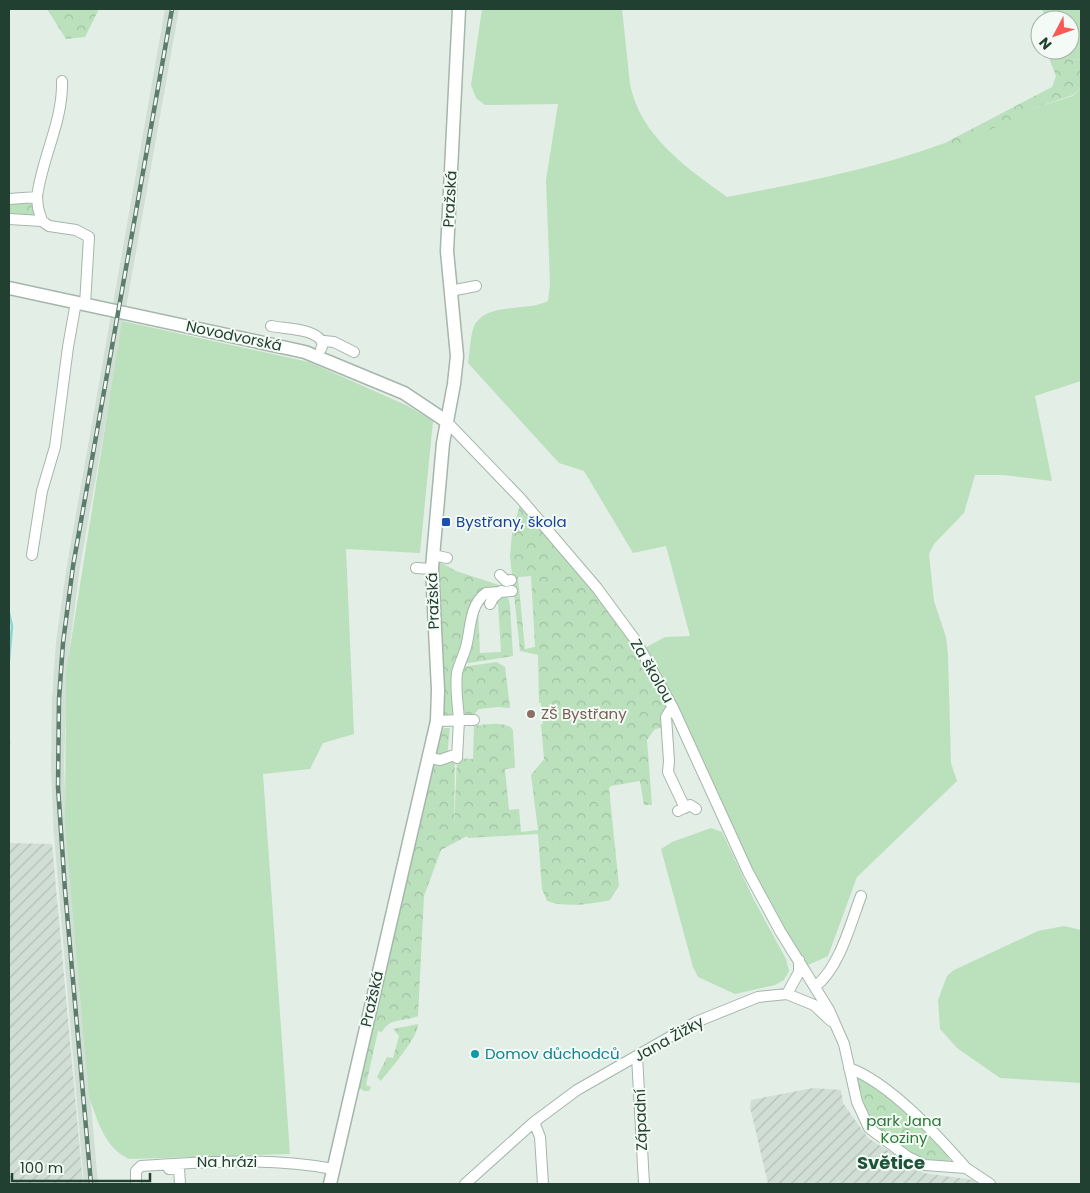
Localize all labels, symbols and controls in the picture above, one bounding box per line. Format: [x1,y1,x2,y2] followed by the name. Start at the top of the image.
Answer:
[1030,10,1080,60] north arrow
[1034,33,1056,54] text: N
[438,170,461,228] street label: Pražská
[184,315,284,356] street label: Novodvorská
[456,511,567,532] place label: Bystřany, škola
[440,516,452,528] marker: Bystřany, škola
[421,572,444,630] street label: Pražská
[626,635,679,706] street label: Za školou
[541,703,627,724] place label: ZŠ Bystřany
[525,708,537,720] marker: ZŠ Bystřany
[355,969,388,1029] street label: Pražská
[630,1011,708,1066] street label: Jana Žižky
[485,1043,620,1064] place label: Domov důchodců
[469,1048,481,1060] marker: Domov důchodců
[629,1088,652,1151] street label: Západní
[866,1110,942,1148] park label: park Jana Koziny
[12,1150,150,1182] scale bar
[857,1150,925,1175] district label: Světice
[197,1151,257,1172] street label: Na hrázi
[20,1157,63,1178] text: 100 m

